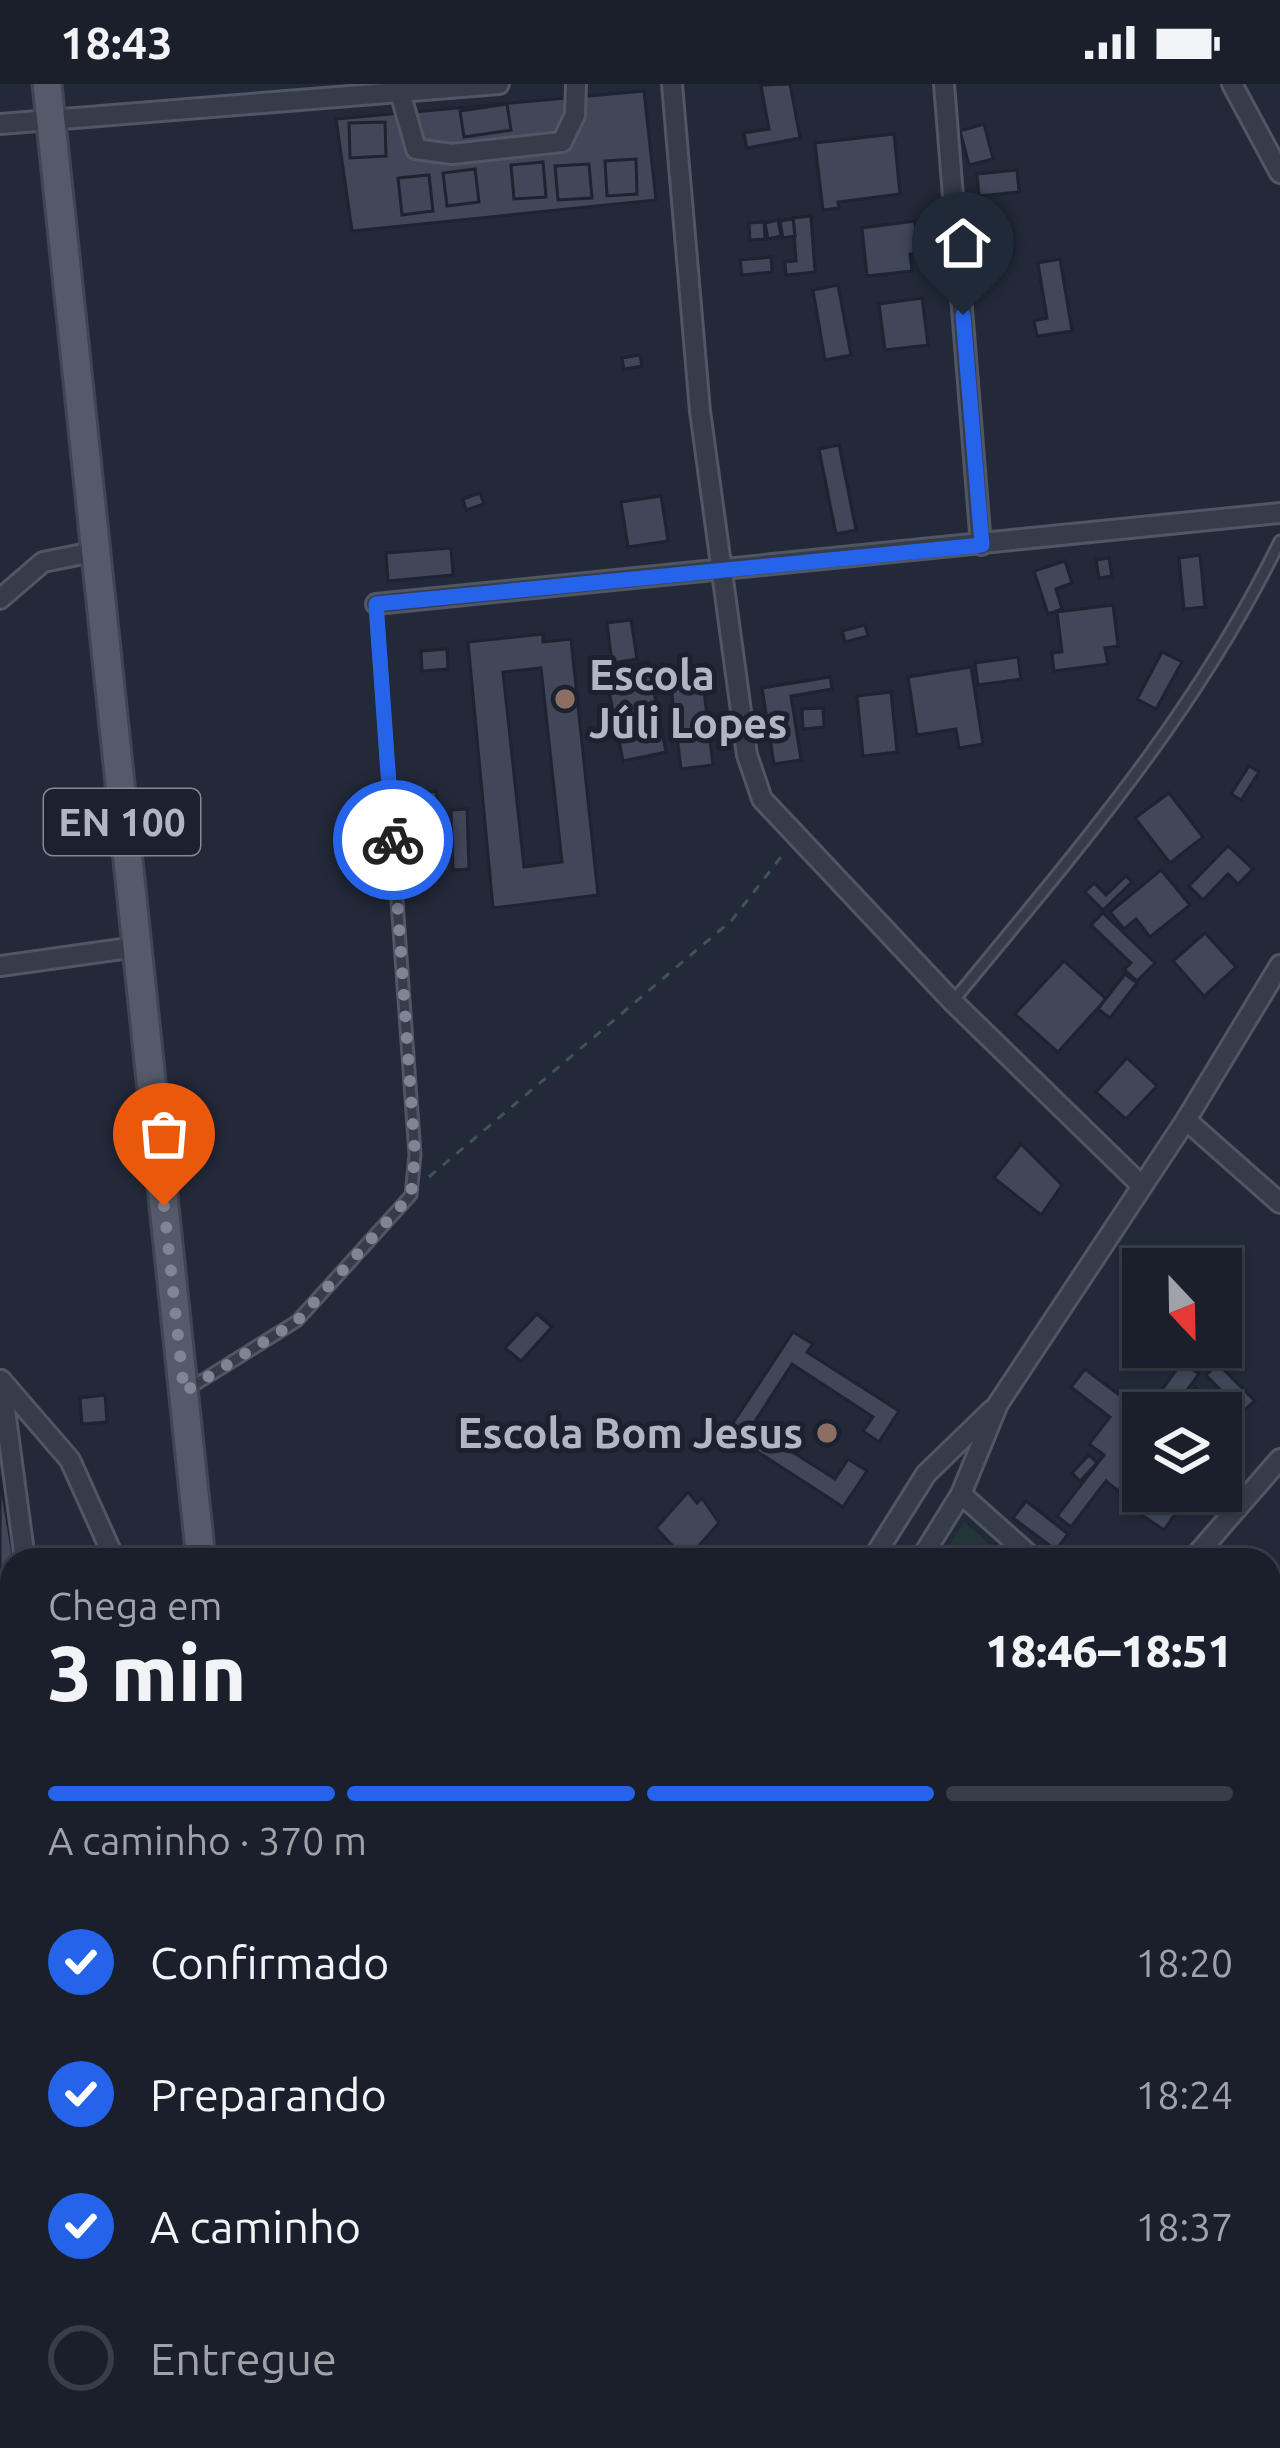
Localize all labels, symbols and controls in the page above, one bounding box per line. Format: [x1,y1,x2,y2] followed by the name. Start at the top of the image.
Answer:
[60,17,173,68] text: 18:43
[912,192,1014,315] pin
[930,210,996,276] icon: home
[589,651,787,746] place label: Escola Júli Lopes
[552,686,578,712] marker: Escola Júli Lopes
[333,780,453,900] courier
[44,789,200,855] road number: EN 100
[360,807,426,873] icon: bike
[113,1083,215,1206] pin
[131,1101,197,1167] icon: bag
[1122,1248,1242,1368] north arrow
[1122,1248,1242,1512] map controls
[1122,1392,1242,1512] button: layers
[458,1409,803,1456] place label: Escola Bom Jesus
[814,1420,840,1446] marker: Escola Bom Jesus
[48,1584,222,1627] text: Chega em
[985,1625,1233,1676] text: 18:46–18:51
[48,1628,246,1716] text: 3 min
[48,1819,367,1862] text: A caminho · 370 m
[48,1929,114,1995] icon: check
[150,1937,389,1988] text: Confirmado
[1135,1941,1233,1984] text: 18:20
[48,2061,114,2127] icon: check
[150,2069,387,2120] text: Preparando
[1135,2073,1233,2116] text: 18:24
[48,2193,114,2259] icon: check
[150,2201,361,2252] text: A caminho
[1135,2205,1233,2248] text: 18:37
[150,2333,337,2384] text: Entregue

